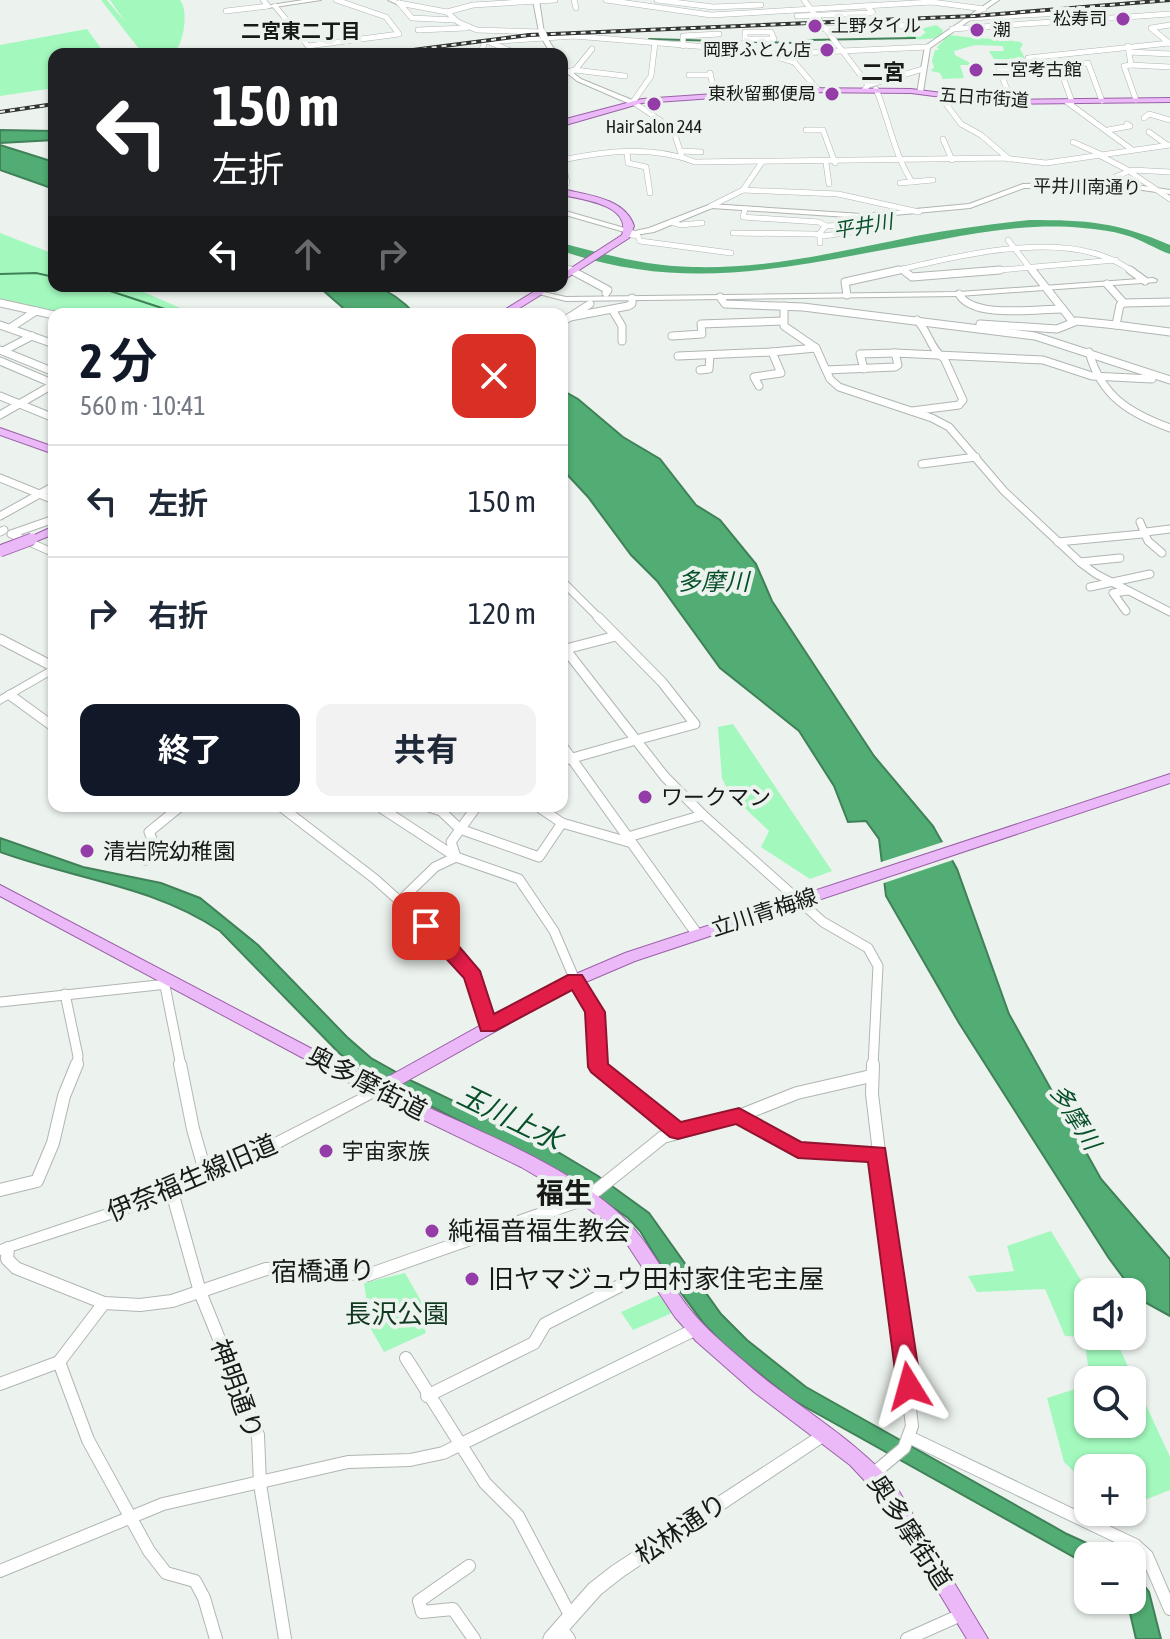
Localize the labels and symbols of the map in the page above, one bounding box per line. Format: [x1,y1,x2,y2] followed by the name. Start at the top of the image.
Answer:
[1053,8,1107,29] place label: 松寿司
[1114,10,1132,28] marker: 松寿司
[831,15,921,36] place label: 上野タイル
[806,17,824,35] marker: 上野タイル
[241,19,361,42] district label: 二宮東二丁目
[993,19,1011,40] place label: 潮
[968,21,986,39] marker: 潮
[703,39,811,60] place label: 岡野ふとん店
[818,41,836,59] marker: 岡野ふとん店
[861,59,905,85] district label: 二宮
[992,59,1082,80] place label: 二宮考古館
[967,61,985,79] marker: 二宮考古館
[708,83,816,104] place label: 東秋留郵便局
[938,84,1030,111] street label: 五日市街道
[823,85,841,103] marker: 東秋留郵便局
[645,95,663,113] marker: Hair Salon 244
[606,116,702,137] place label: Hair Salon 244
[1033,175,1141,198] street label: 平井川南通り
[831,209,896,242] water label: 平井川
[677,568,752,595] water label: 多摩川
[661,784,771,810] place label: ワークマン
[636,788,654,806] marker: ワークマン
[103,838,235,864] place label: 清岩院幼稚園
[78,842,96,860] marker: 清岩院幼稚園
[708,883,820,941] street label: 立川青梅線
[392,892,460,960] pin
[302,1040,432,1126] street label: 奥多摩街道
[453,1078,570,1157] water label: 玉川上水
[1045,1079,1108,1157] water label: 多摩川
[102,1129,282,1227] street label: 伊奈福生線旧道
[342,1138,430,1164] place label: 宇宙家族
[317,1142,335,1160] marker: 宇宙家族
[536,1177,592,1209] district label: 福生
[448,1216,630,1246] place label: 純福音福生教会
[423,1222,441,1240] marker: 純福音福生教会
[271,1255,375,1287] street label: 宿橋通り
[488,1264,824,1294] place label: 旧ヤマジュウ田村家住宅主屋
[463,1270,481,1288] marker: 旧ヤマジュウ田村家住宅主屋
[345,1299,449,1329] park label: 長沢公園
[205,1335,269,1443] street label: 神明通り
[867,1344,951,1428] position arrow
[862,1469,958,1595] street label: 奥多摩街道
[629,1487,733,1571] street label: 松林通り

